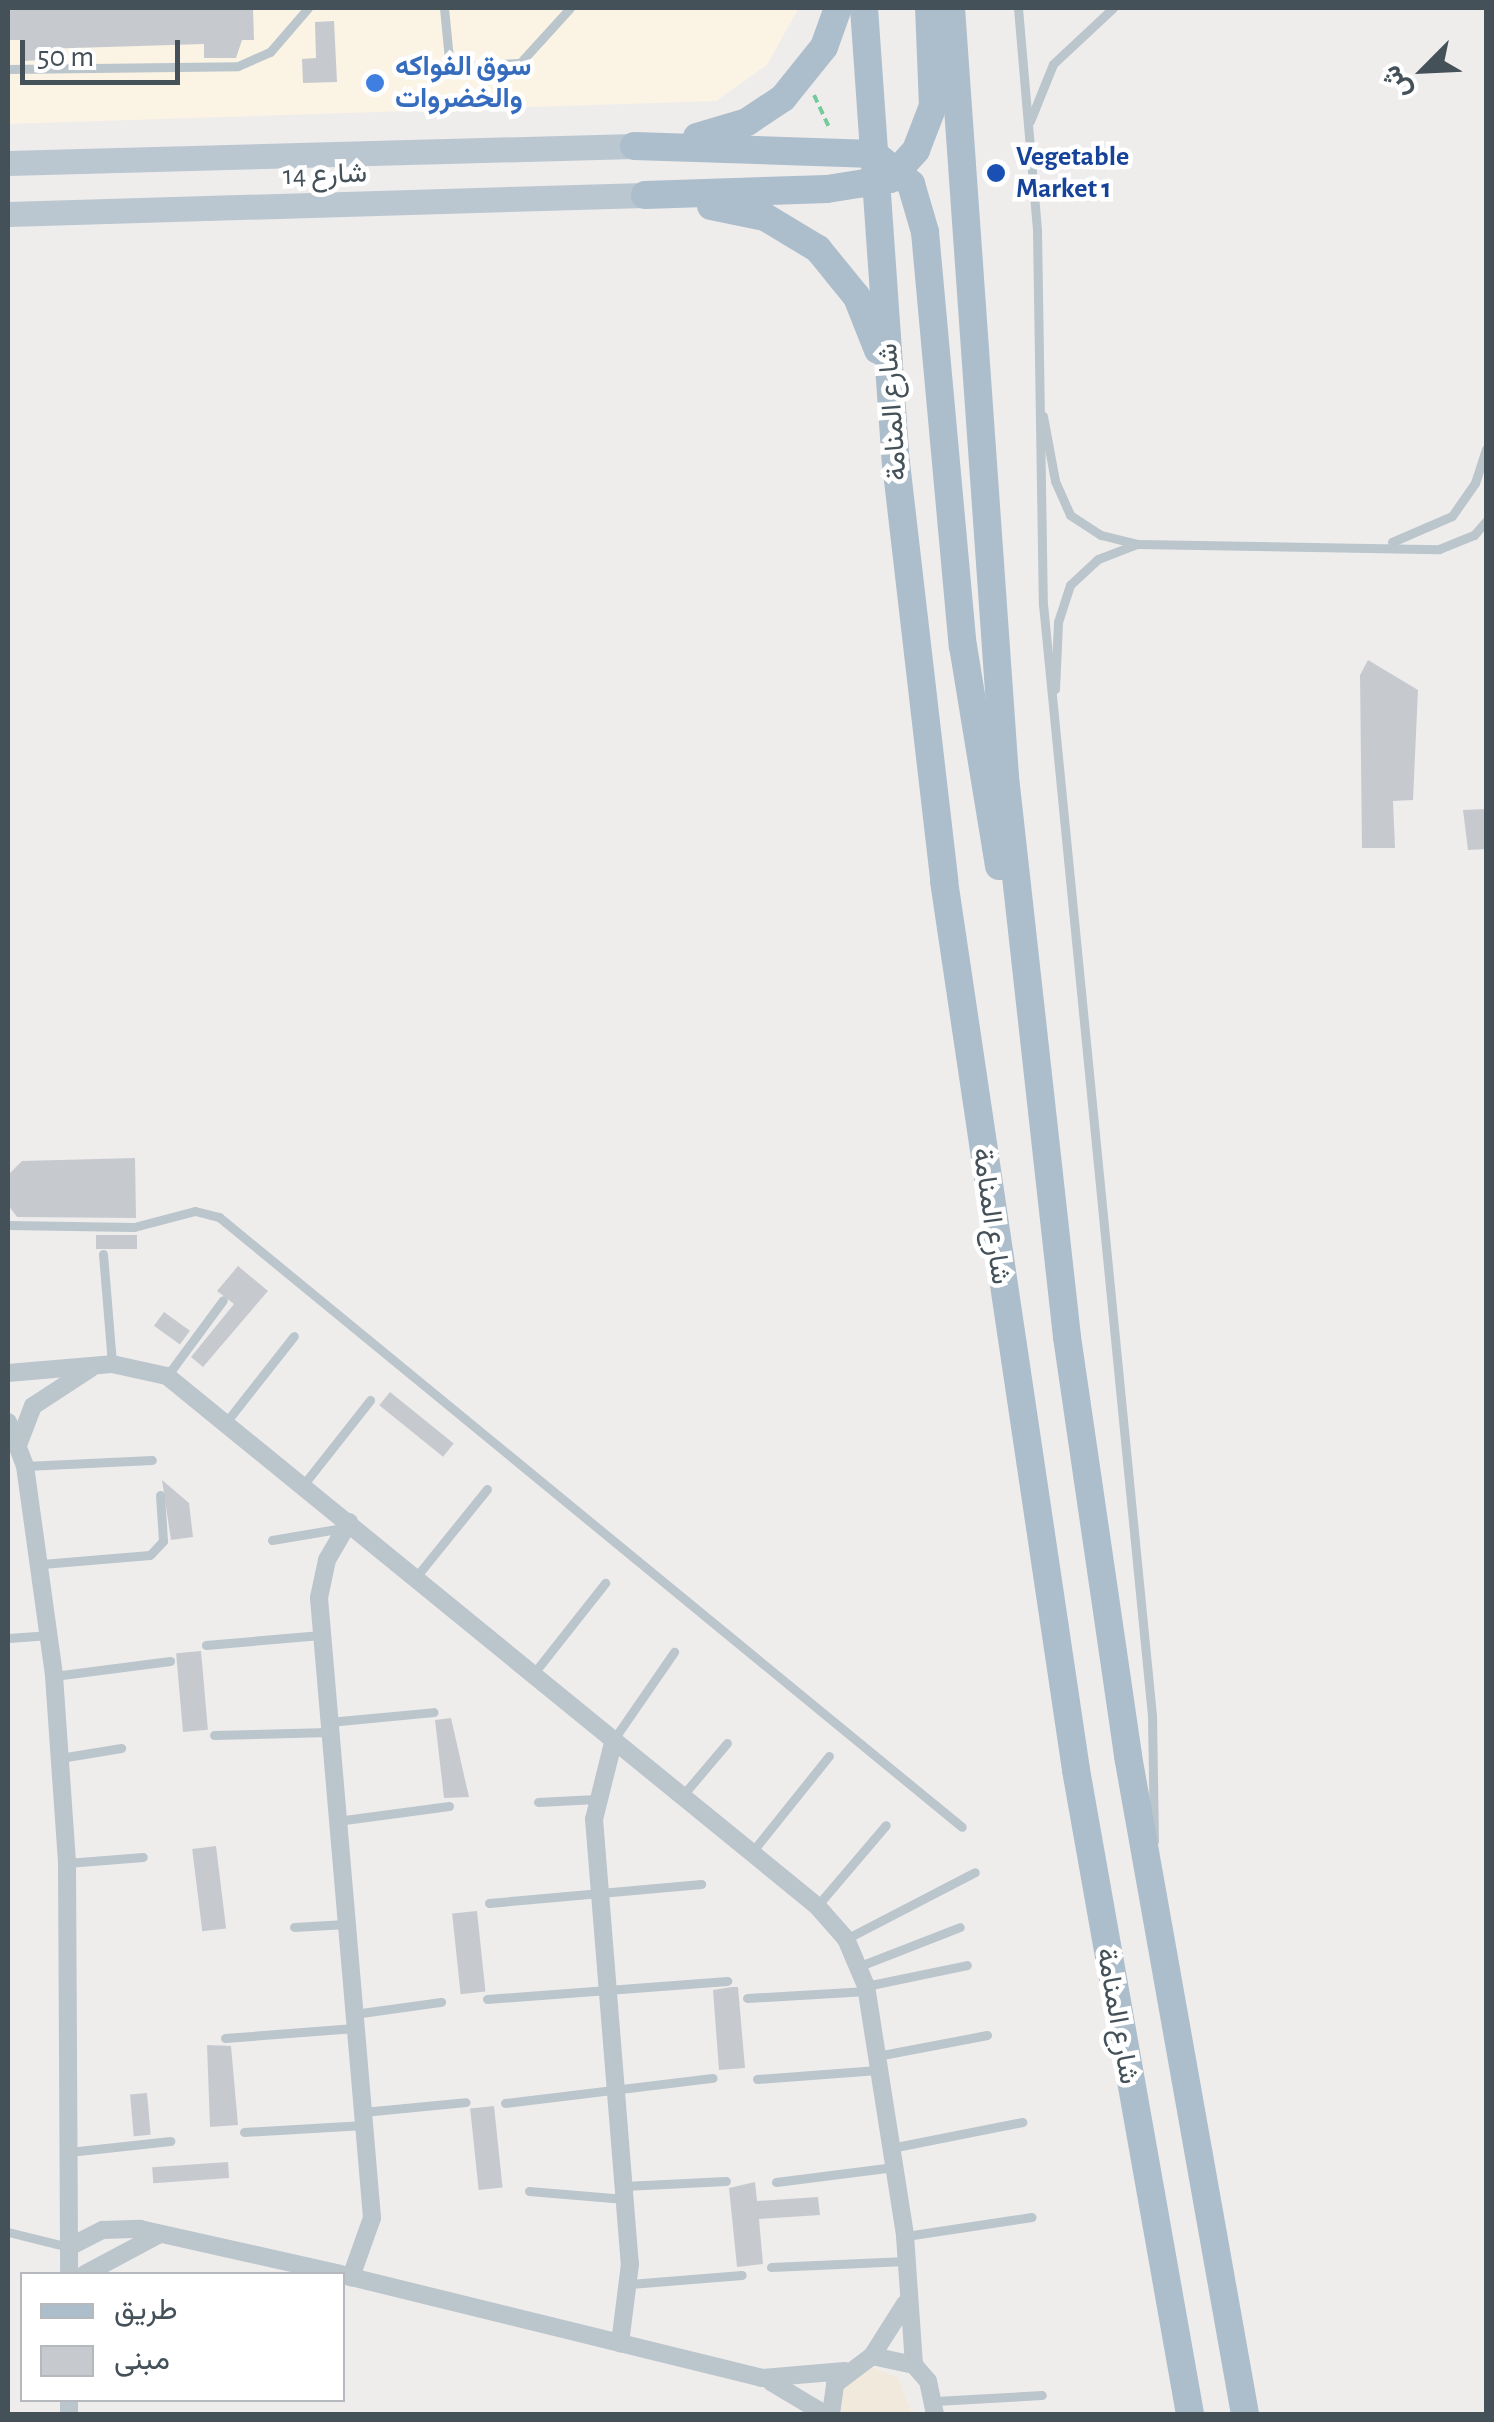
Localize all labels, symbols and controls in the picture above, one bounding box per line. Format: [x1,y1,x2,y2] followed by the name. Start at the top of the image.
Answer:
[25,20,185,82] scale bar
[1374,20,1474,120] north arrow
[37,42,94,72] text: 50 m
[395,50,531,116] place label: سوق الفواكه والخضروات
[1377,61,1416,103] text: ش
[364,72,386,94] marker: سوق الفواكه والخضروات
[1016,140,1129,206] place label: Vegetable Market 1
[282,157,368,193] street label: شارع 14
[985,162,1007,184] marker: Vegetable Market 1
[871,342,915,482] street label: شارع المنامة
[965,1145,1017,1287] street label: شارع المنامة
[1088,1945,1146,2087] street label: شارع المنامة
[20,2272,345,2402] legend
[114,2295,178,2325] text: طريق
[114,2345,170,2375] text: مبنى

